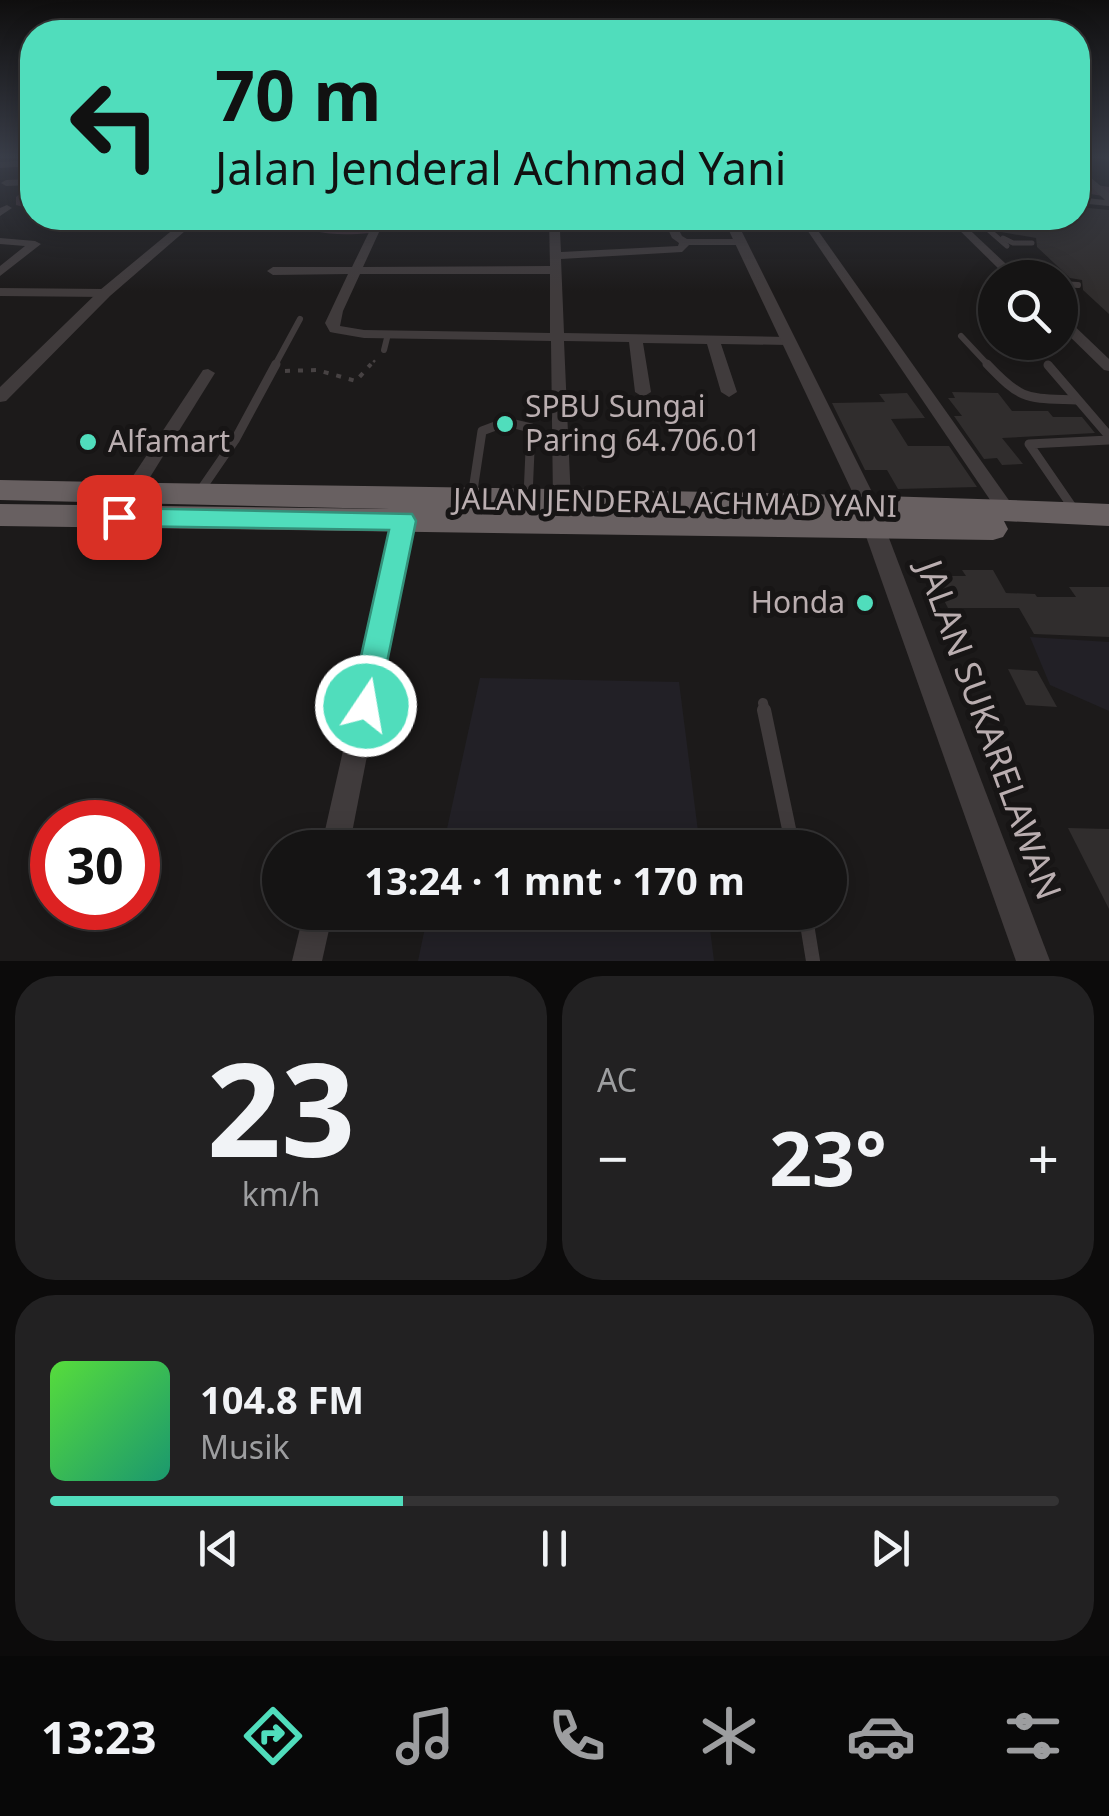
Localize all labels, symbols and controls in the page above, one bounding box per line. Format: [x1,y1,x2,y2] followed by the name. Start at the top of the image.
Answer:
[215,46,382,142] text: 70 m
[50,60,180,190] icon: left
[215,137,786,198] text: Jalan Jenderal Achmad Yani
[978,260,1078,360] map controls
[978,260,1078,360] button: search
[525,385,761,460] place label: SPBU Sungai Paring 64.706.01
[494,413,516,435] marker: SPBU Sungai Paring 64.706.01
[108,420,230,461] place label: Alfamart
[77,431,99,453] marker: Alfamart
[77,475,162,560] pin
[450,477,897,526] street label: JALAN JENDERAL ACHMAD YANI
[92,490,147,545] icon: arrive
[906,551,1074,906] street label: JALAN SUKARELAWAN
[751,581,845,622] place label: Honda
[854,592,876,614] marker: Honda
[314,654,418,758] position arrow
[30,800,160,930] speed limit sign: 30
[364,854,745,906] text: 13:24 · 1 mnt · 170 m
[207,1018,355,1195] text: 23
[597,1058,637,1101] text: AC
[769,1106,887,1208] text: 23°
[597,1120,628,1195] text: −
[1028,1120,1059,1195] text: +
[242,1172,320,1215] text: km/h
[200,1373,364,1425] text: 104.8 FM
[200,1425,289,1468] text: Musik
[191,1521,246,1576] icon: previous
[527,1521,582,1576] icon: pause
[863,1521,918,1576] icon: next
[238,1701,308,1771] icon: directions
[390,1701,460,1771] icon: music
[542,1701,612,1771] icon: phone
[694,1701,764,1771] icon: climate
[846,1701,916,1771] icon: car
[998,1701,1068,1771] icon: filters
[41,1706,157,1767] text: 13:23

